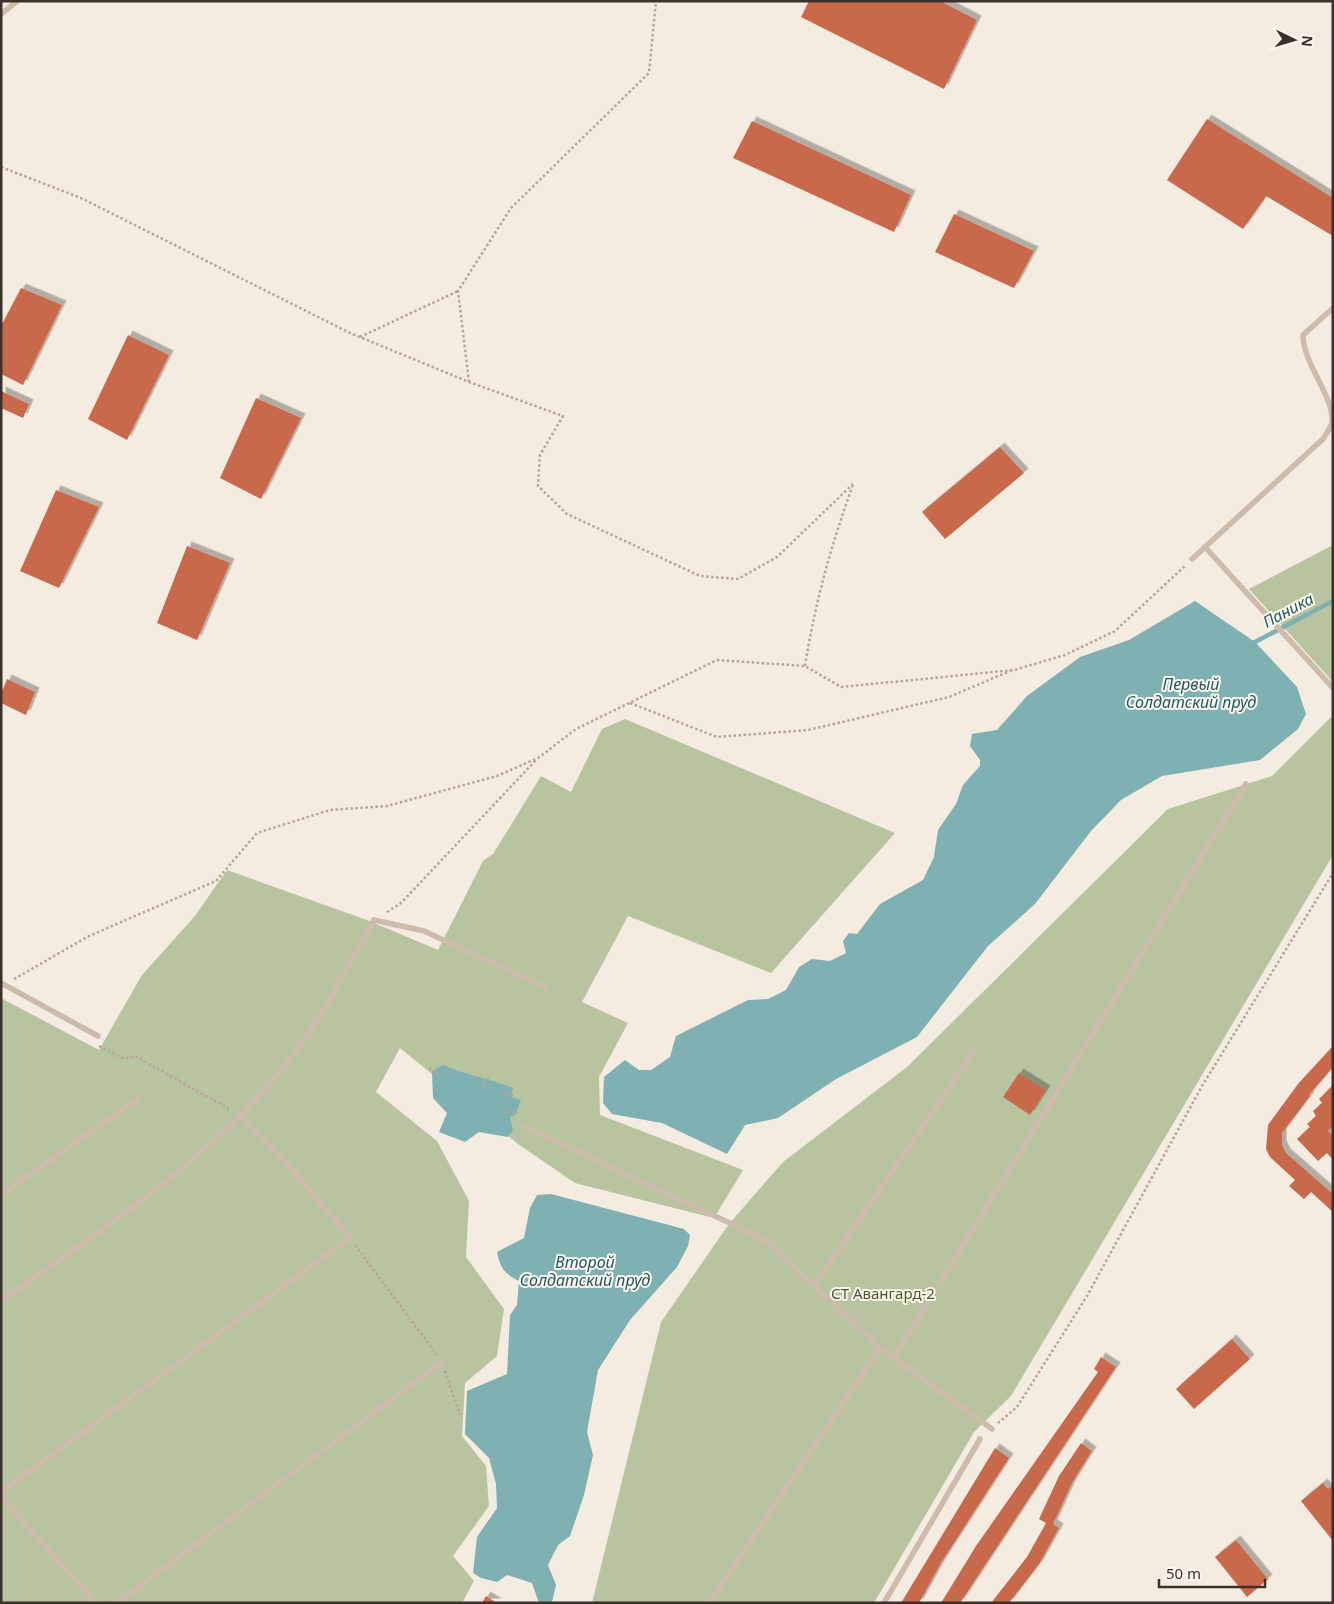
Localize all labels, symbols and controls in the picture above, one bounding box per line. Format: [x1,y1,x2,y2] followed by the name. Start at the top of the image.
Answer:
[1269,15,1319,65] north arrow
[1297,35,1317,48] text: N
[1259,587,1317,633] water label: Паника
[1126,673,1256,713] water label: Первый Солдатский пруд
[520,1251,650,1291] water label: Второй Солдатский пруд
[831,1283,935,1303] park label: СТ Авангард-2
[1159,1556,1265,1588] scale bar
[1166,1563,1201,1583] text: 50 m

